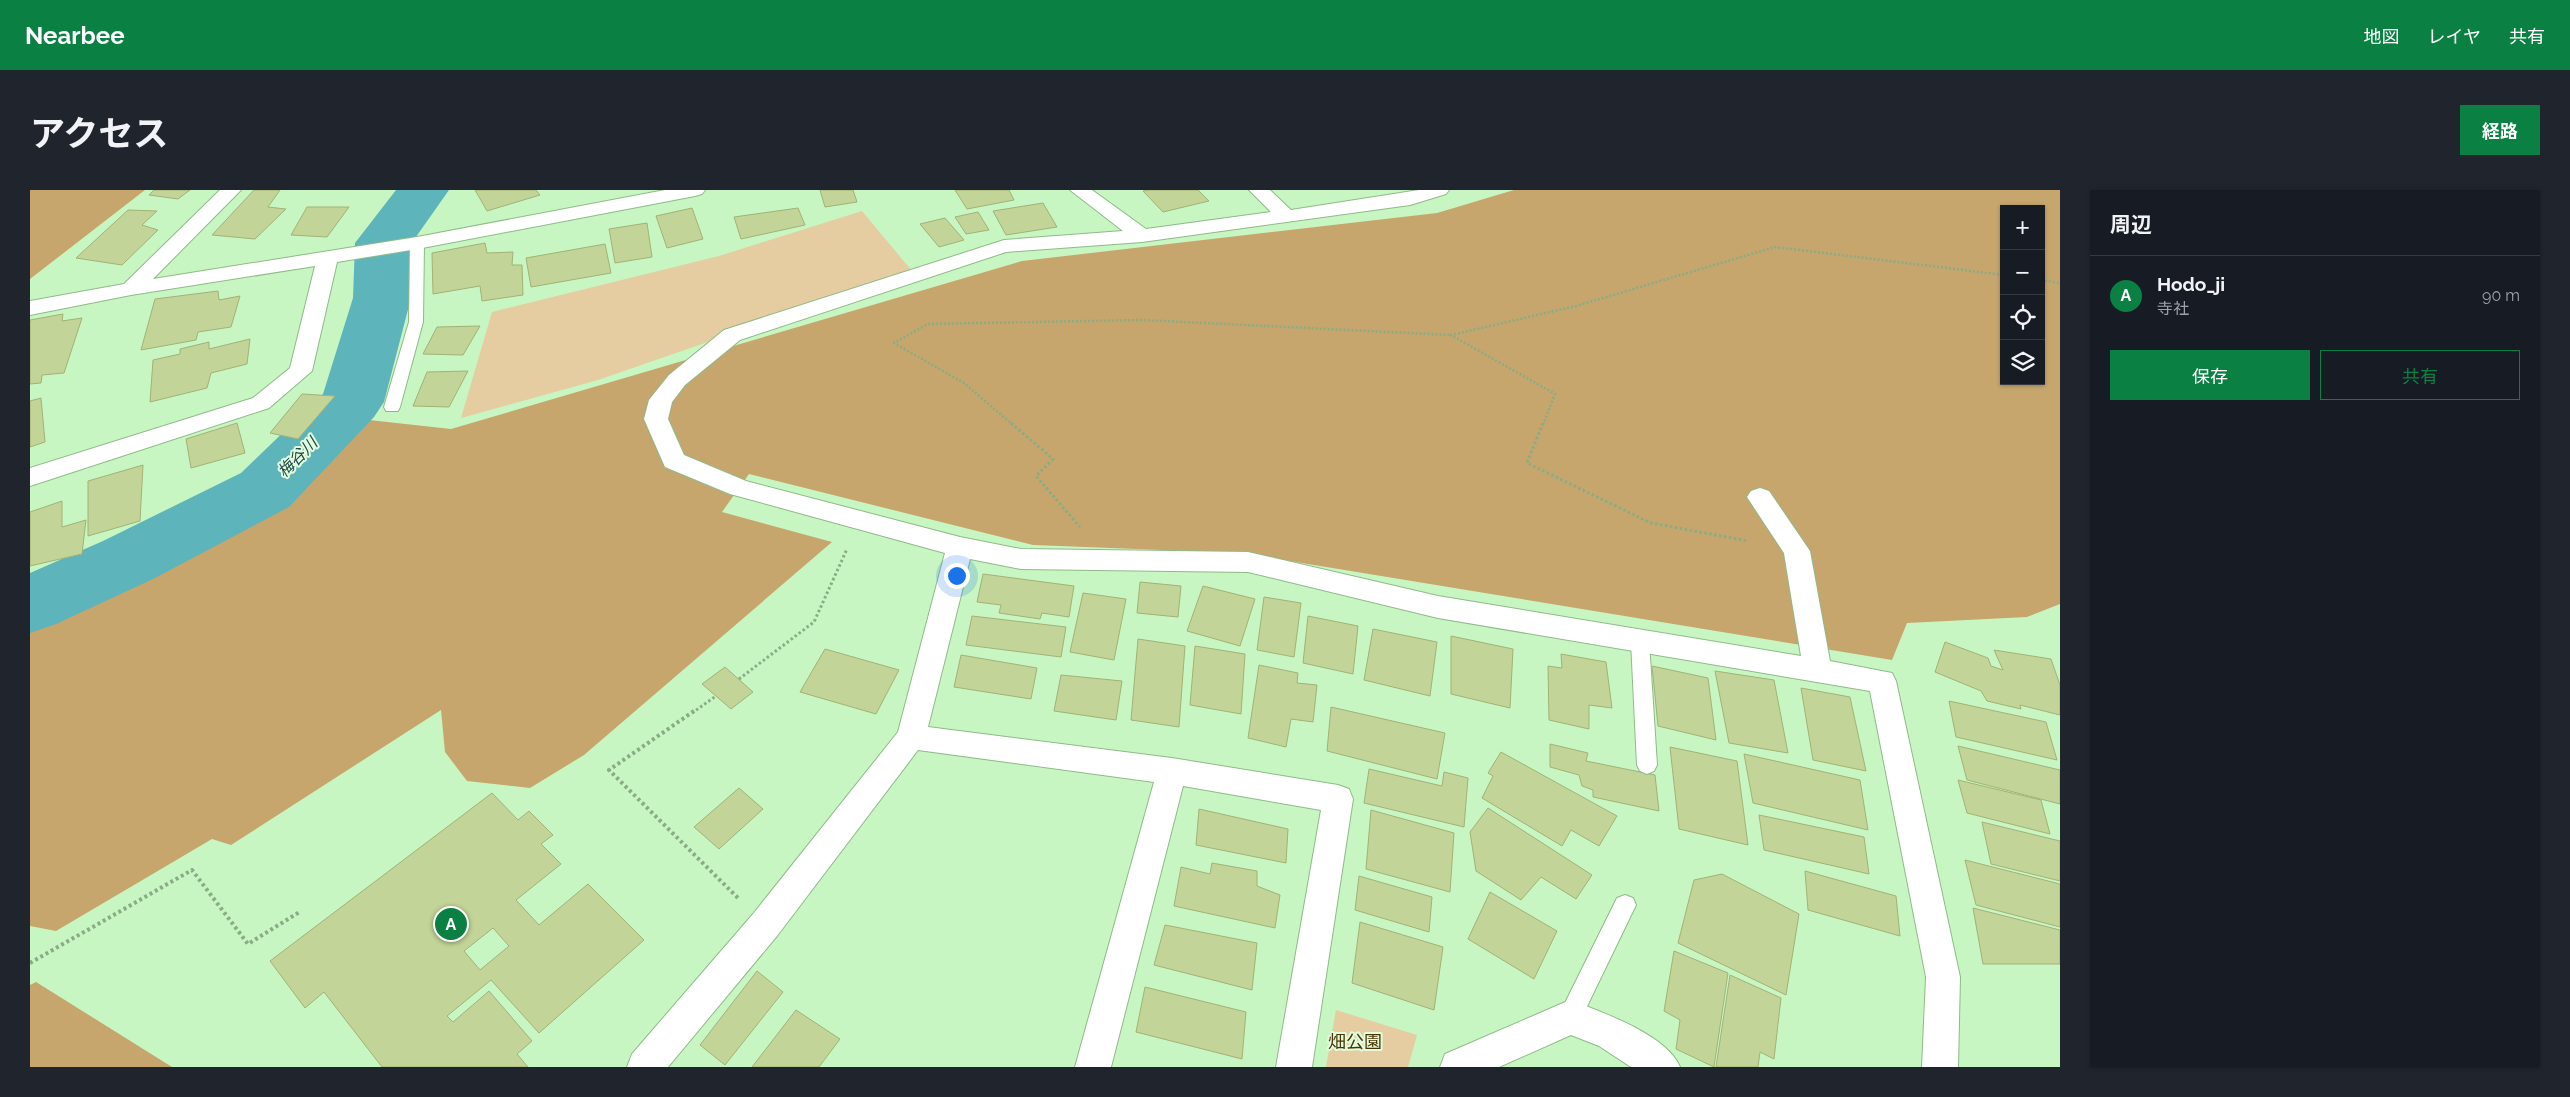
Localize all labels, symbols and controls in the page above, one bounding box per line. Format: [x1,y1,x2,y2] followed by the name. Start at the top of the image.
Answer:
[25,21,125,50] text: Nearbee
[2364,26,2400,47] text: 地図
[2428,26,2481,47] text: レイヤ
[2509,26,2545,47] text: 共有
[2460,105,2540,155] button: 経路
[30,113,168,154] text: アクセス
[2000,205,2045,385] map controls
[2000,205,2045,250] button: +
[2110,212,2152,237] text: 周辺
[2000,250,2045,295] button: −
[2157,273,2225,295] text: Hodo_ji
[2121,286,2131,305] text: A
[2482,286,2520,305] text: 90 m
[2000,295,2045,340] button: locate
[2157,299,2189,318] text: 寺社
[2000,340,2045,385] button: layers
[2110,350,2310,400] button: 保存
[2320,350,2520,400] button: 共有
[274,432,322,481] water label: 梅谷川
[944,563,970,589] your location
[435,905,467,943] pin: A
[1328,1031,1382,1052] park label: 畑公園

